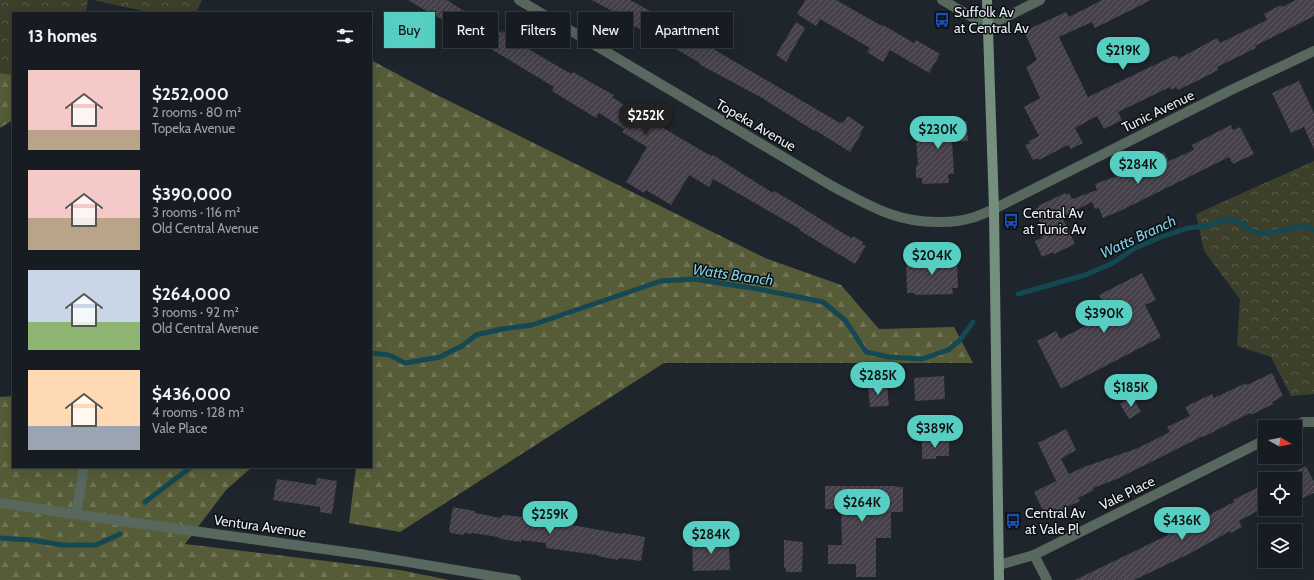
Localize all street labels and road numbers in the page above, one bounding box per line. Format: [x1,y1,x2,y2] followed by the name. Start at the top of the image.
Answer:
[1119,86,1197,136] street label: Tunic Avenue
[713,95,799,155] street label: Topeka Avenue
[1096,472,1158,514] street label: Vale Place
[213,511,307,541] street label: Ventura Avenue

